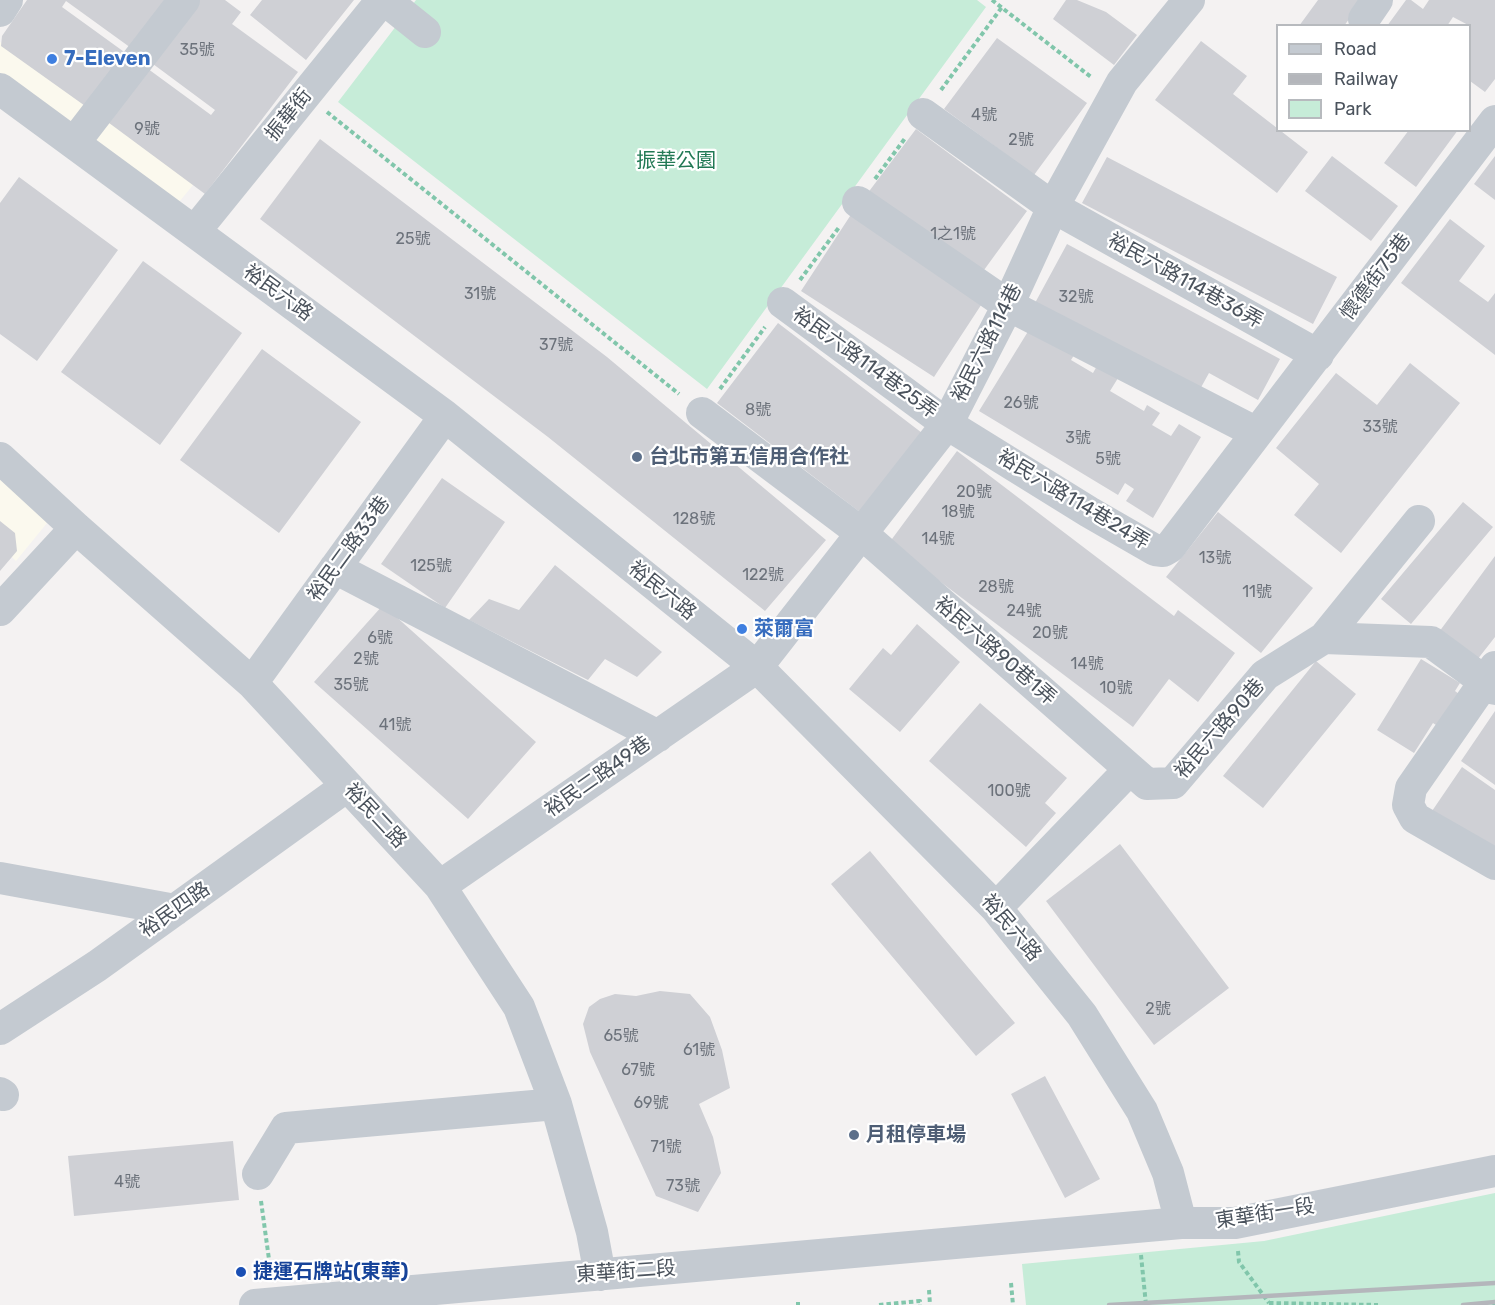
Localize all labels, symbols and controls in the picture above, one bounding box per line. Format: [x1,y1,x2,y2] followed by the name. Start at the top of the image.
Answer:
[1276,24,1471,132] legend
[1334,38,1377,60] text: Road
[179,40,215,60] house number: 35號
[64,47,151,71] place label: 7-Eleven
[45,52,59,66] marker: 7-Eleven
[1334,68,1398,90] text: Railway
[261,84,317,146] street label: 振華街
[1334,98,1371,120] text: Park
[971,105,997,125] house number: 4號
[134,119,160,139] house number: 9號
[1008,130,1034,150] house number: 2號
[636,149,716,173] park label: 振華公園
[930,224,976,244] house number: 1之1號
[1103,228,1267,334] street label: 裕民六路114巷36弄
[396,229,430,249] house number: 25號
[1336,229,1416,325] street label: 懷德街75巷
[239,260,317,326] street label: 裕民六路
[947,280,1027,406] street label: 裕民六路114巷
[464,284,496,304] house number: 31號
[1058,287,1094,307] house number: 32號
[788,302,942,424] street label: 裕民六路114巷25弄
[539,335,573,355] house number: 37號
[1003,393,1039,413] house number: 26號
[745,400,771,420] house number: 8號
[1362,417,1398,437] house number: 33號
[1065,428,1091,448] house number: 3號
[649,445,849,469] place label: 台北市第五信用合作社
[992,445,1154,555] street label: 裕民六路114巷24弄
[1095,449,1121,469] house number: 5號
[630,450,644,464] marker: 台北市第五信用合作社
[956,482,992,502] house number: 20號
[303,492,395,606] street label: 裕民二路33巷
[941,502,975,522] house number: 18號
[673,509,715,529] house number: 128號
[922,529,954,549] house number: 14號
[1199,548,1231,568] house number: 13號
[410,556,452,576] house number: 125號
[623,557,701,625] street label: 裕民六路
[742,565,784,585] house number: 122號
[978,577,1014,597] house number: 28號
[1242,582,1272,602] house number: 11號
[929,592,1061,710] street label: 裕民六路90巷1弄
[1006,601,1042,621] house number: 24號
[754,617,814,641] place label: 萊爾富
[735,622,749,636] marker: 萊爾富
[1032,623,1068,643] house number: 20號
[367,628,393,648] house number: 6號
[353,649,379,669] house number: 2號
[1071,654,1103,674] house number: 14號
[1170,674,1270,784] street label: 裕民六路90巷
[333,675,369,695] house number: 35號
[1099,678,1133,698] house number: 10號
[379,715,411,735] house number: 41號
[540,732,656,822] street label: 裕民二路49巷
[339,779,411,853] street label: 裕民二路
[987,781,1031,801] house number: 100號
[135,877,215,943] street label: 裕民四路
[976,890,1046,966] street label: 裕民六路
[1145,999,1171,1019] house number: 2號
[603,1026,639,1046] house number: 65號
[683,1040,715,1060] house number: 61號
[621,1060,655,1080] house number: 67號
[633,1093,669,1113] house number: 69號
[866,1123,966,1147] place label: 月租停車場
[847,1128,861,1142] marker: 月租停車場
[650,1137,682,1157] house number: 71號
[114,1172,140,1192] house number: 4號
[666,1176,700,1196] house number: 73號
[1214,1194,1316,1234] street label: 東華街一段
[575,1257,677,1287] street label: 東華街二段
[253,1260,408,1284] place label: 捷運石牌站(東華)
[234,1265,248,1279] marker: 捷運石牌站(東華)

